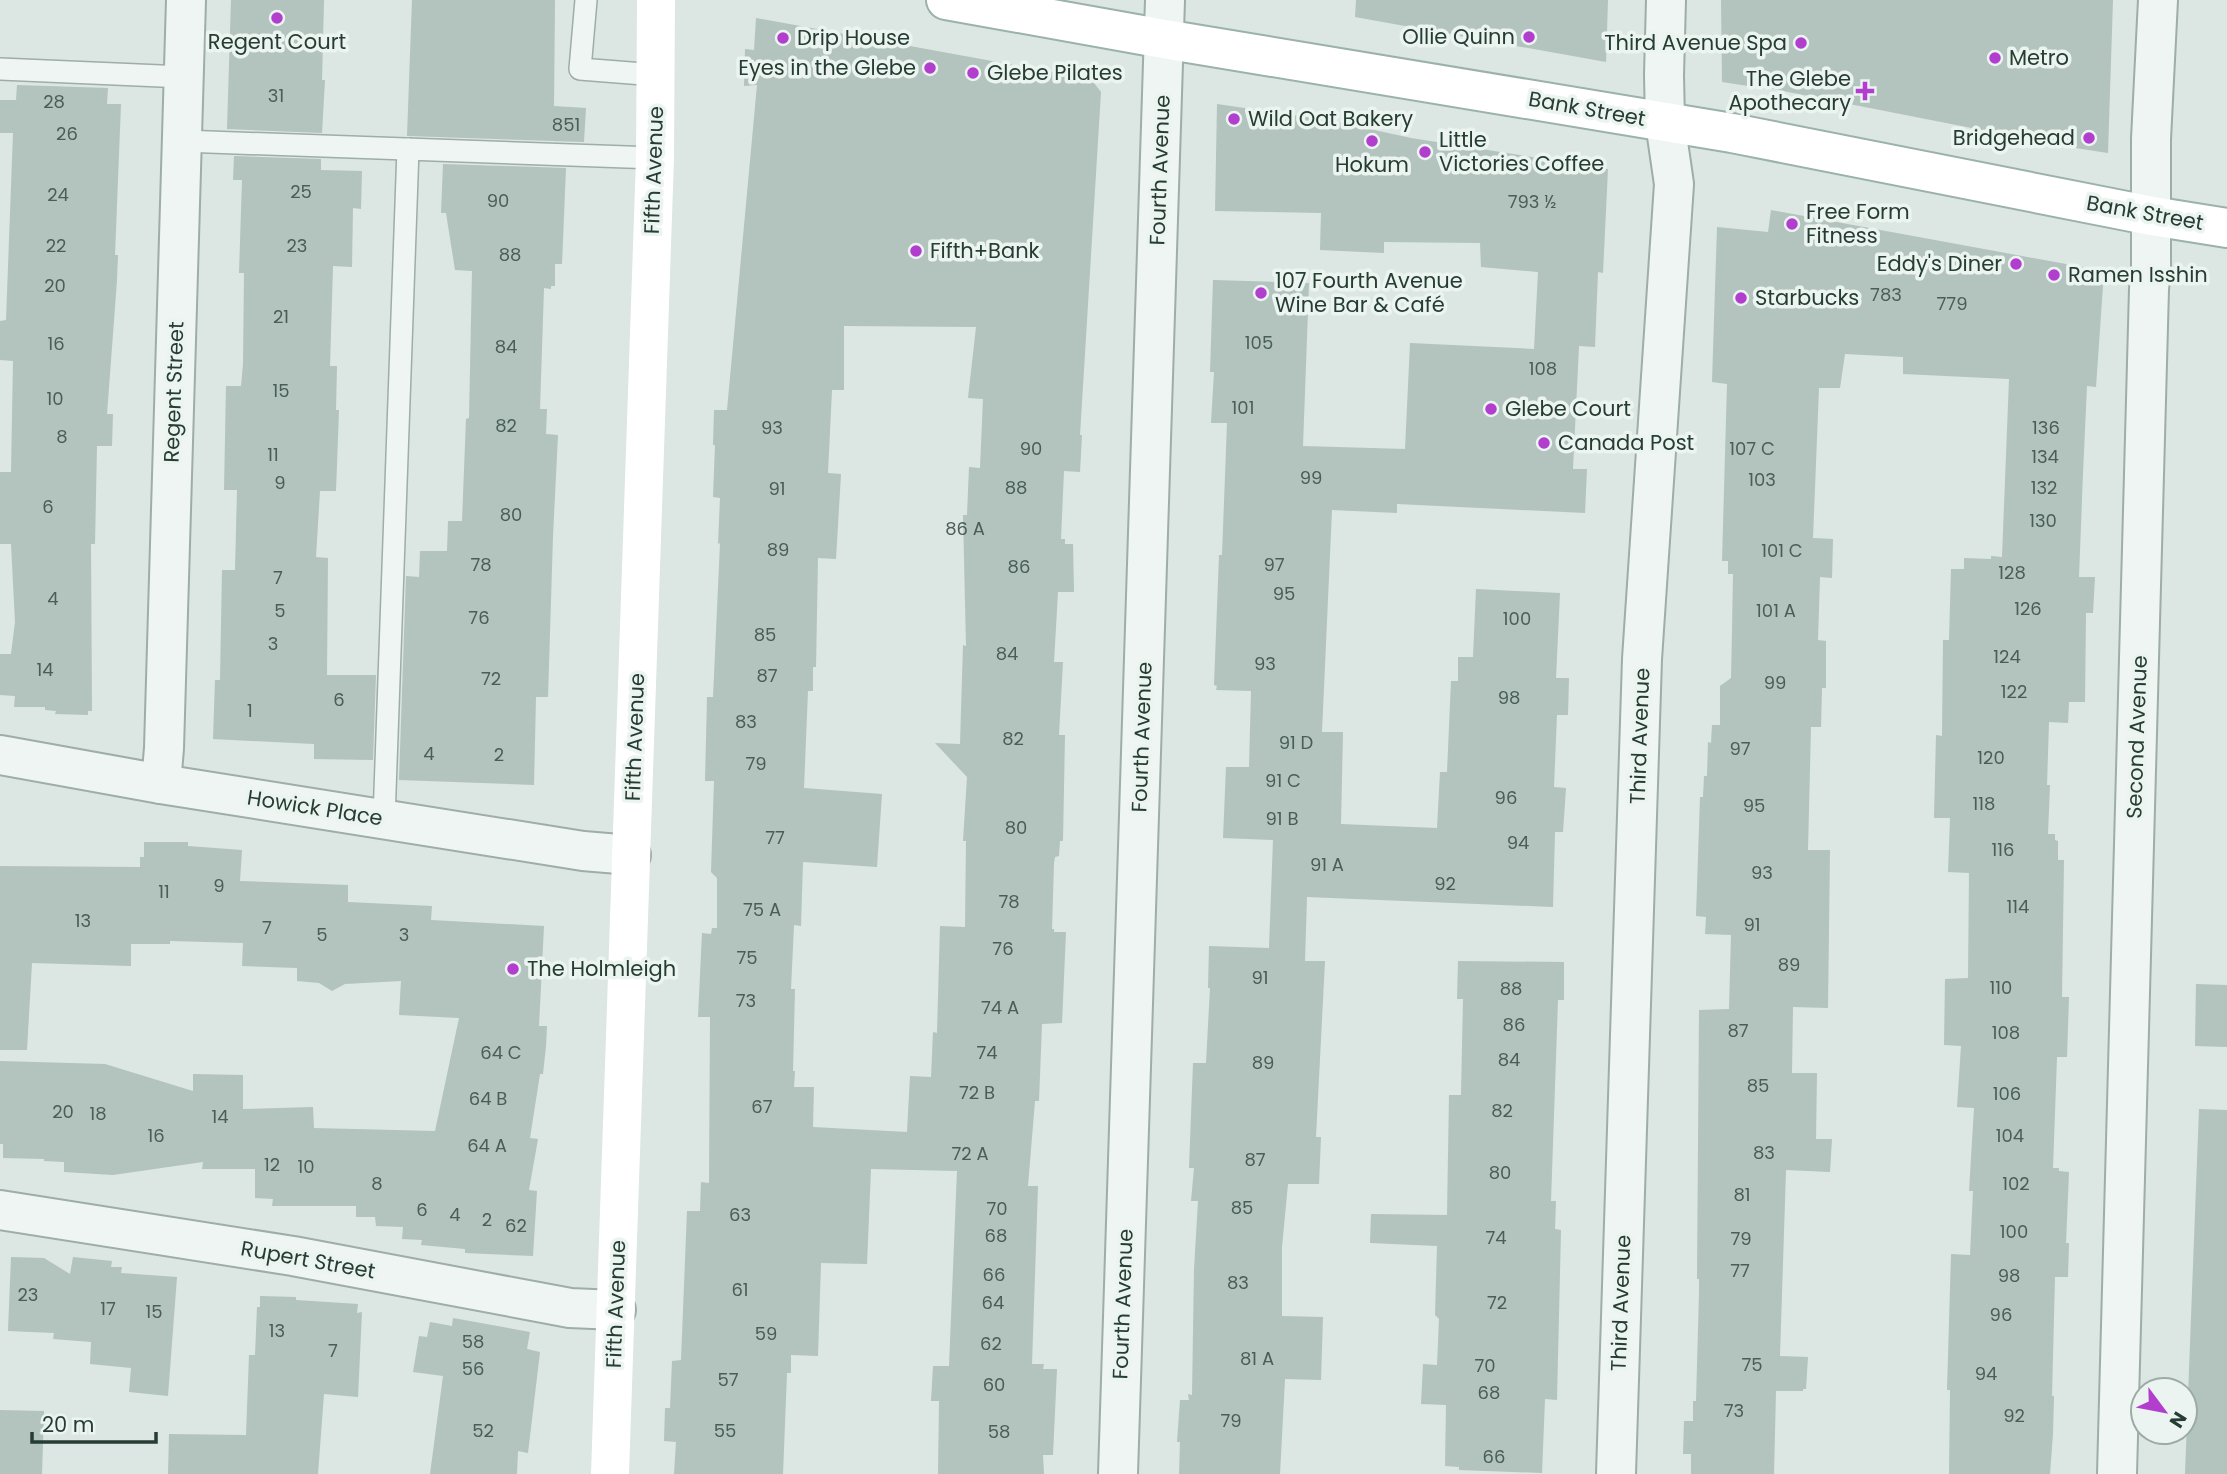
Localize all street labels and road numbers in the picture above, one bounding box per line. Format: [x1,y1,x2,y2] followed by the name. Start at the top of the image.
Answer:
[1526,84,1648,133] street label: Bank Street
[1142,94,1177,246] street label: Fourth Avenue
[637,105,670,235] street label: Fifth Avenue
[2084,188,2206,237] street label: Bank Street
[157,321,190,463] street label: Regent Street
[2119,655,2154,819] street label: Second Avenue
[1124,661,1159,813] street label: Fourth Avenue
[1623,667,1656,805] street label: Third Avenue
[618,672,651,802] street label: Fifth Avenue
[245,782,385,833] street label: Howick Place
[1105,1228,1140,1380] street label: Fourth Avenue
[239,1233,378,1286] street label: Rupert Street
[1604,1234,1637,1372] street label: Third Avenue
[599,1239,632,1369] street label: Fifth Avenue

